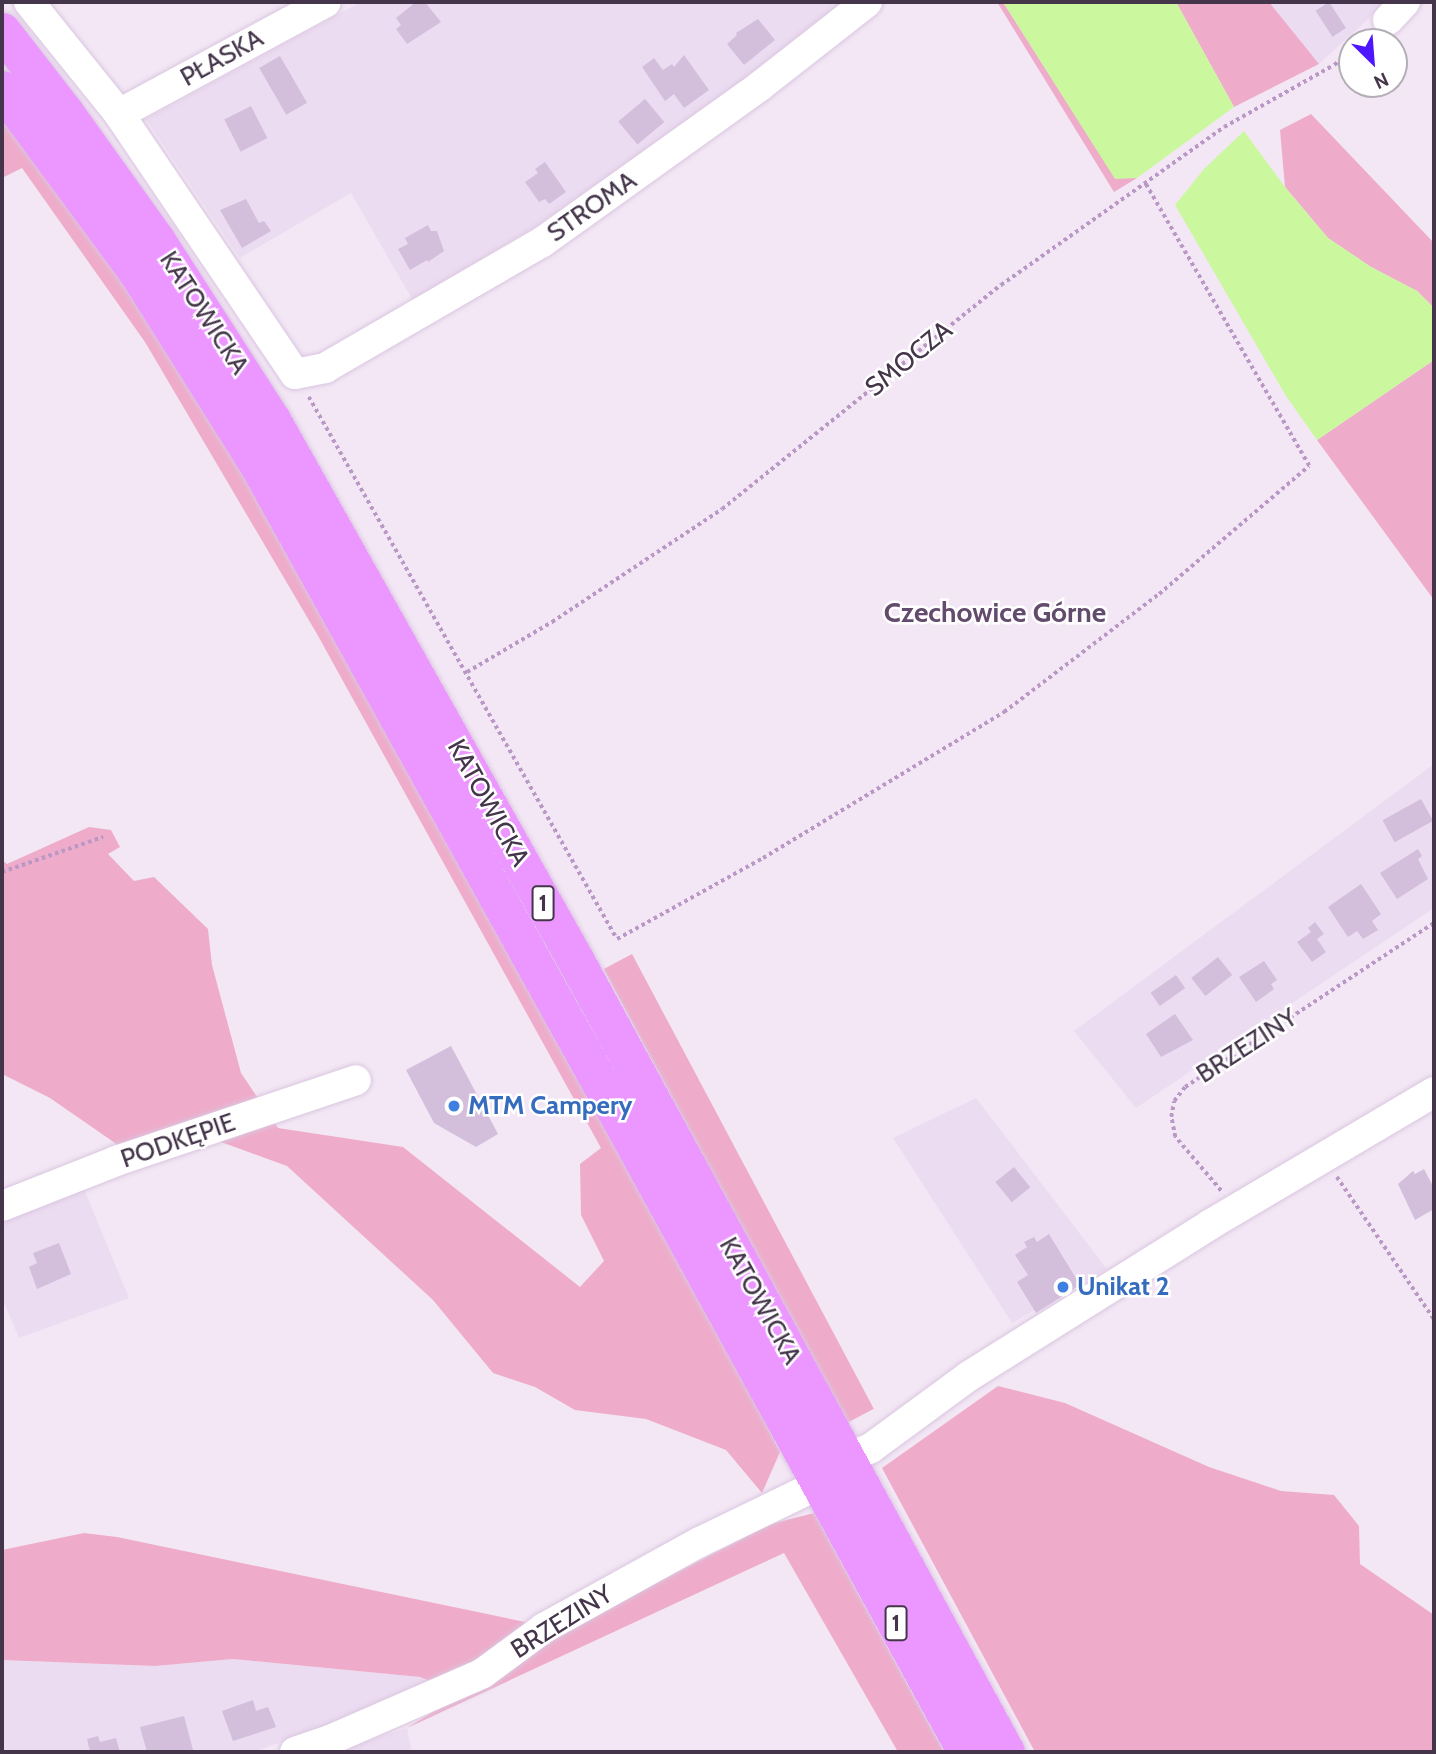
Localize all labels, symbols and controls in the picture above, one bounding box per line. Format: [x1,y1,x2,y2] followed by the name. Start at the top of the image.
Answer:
[175,23,269,93] street label: PŁASKA
[1338,28,1408,98] north arrow
[1370,67,1392,94] text: N
[541,165,643,249] street label: STROMA
[153,246,255,380] street label: KATOWICKA
[859,315,959,403] street label: SMOCZA
[884,595,1106,629] district label: Czechowice Górne
[440,734,536,872] street label: KATOWICKA
[531,882,555,923] road number: 1
[1191,1002,1303,1090] street label: BRZEZINY
[468,1090,633,1122] place label: MTM Campery
[446,1098,462,1114] marker: MTM Campery
[117,1107,239,1175] street label: PODKĘPIE
[712,1232,808,1370] street label: KATOWICKA
[1077,1271,1170,1303] place label: Unikat 2
[1055,1279,1071,1295] marker: Unikat 2
[505,1579,619,1665] street label: BRZEZINY
[884,1602,908,1644] road number: 1

